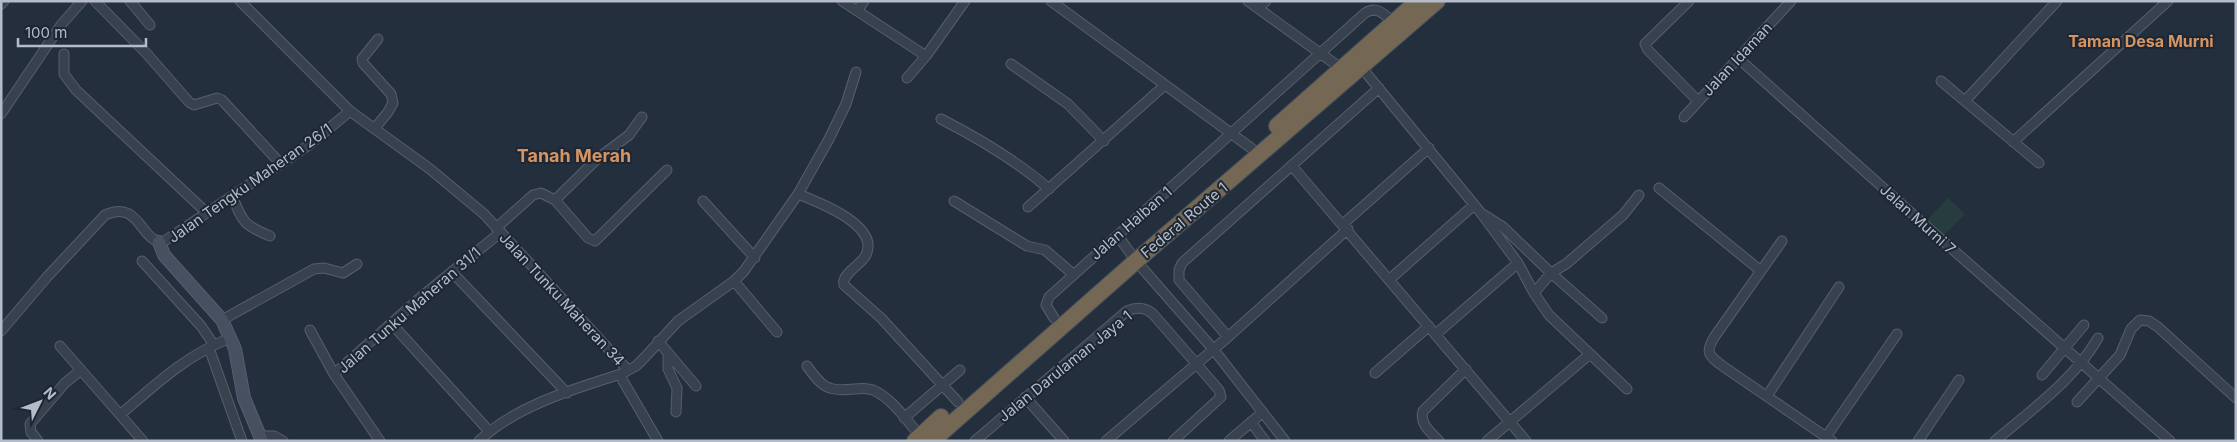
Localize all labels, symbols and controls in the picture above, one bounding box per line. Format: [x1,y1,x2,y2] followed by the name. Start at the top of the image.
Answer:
[18,15,145,47] scale bar
[1698,18,1776,100] street label: Jalan Idaman
[25,23,67,42] text: 100 m
[2068,31,2214,51] district label: Taman Desa Murni
[164,119,336,247] street label: Jalan Tengku Maheran 26/1
[517,145,631,166] district label: Tanah Merah
[1137,178,1231,262] street label: Federal Route 1
[1876,180,1960,258] street label: Jalan Murni 7
[1086,182,1176,264] street label: Jalan Halban 1
[495,228,629,370] street label: Jalan Tunku Maheran 34
[334,243,484,377] street label: Jalan Tunku Maheran 31/1
[994,306,1136,426] street label: Jalan Darulaman Jaya 1
[15,377,65,427] north arrow
[40,383,60,403] text: N

